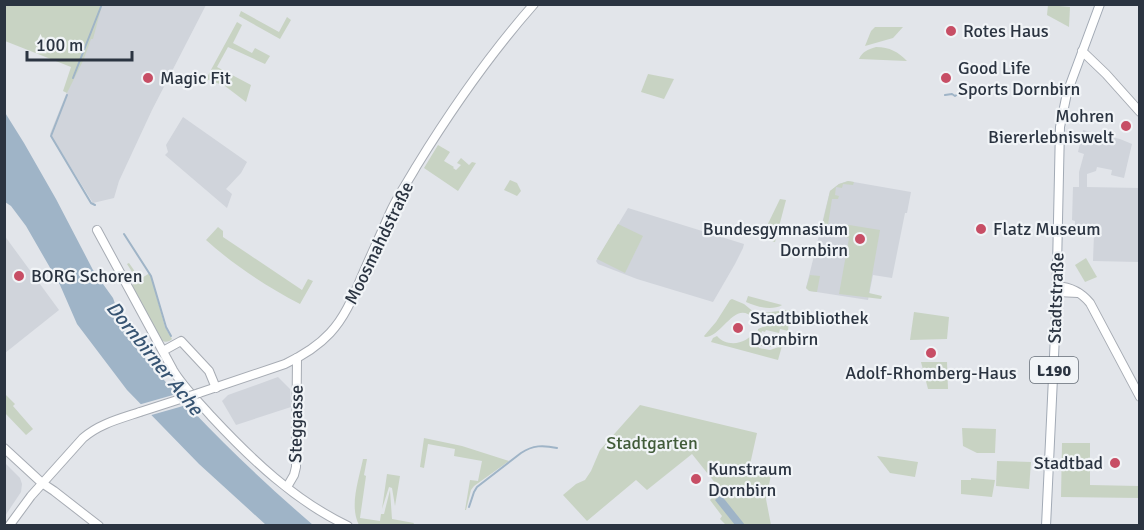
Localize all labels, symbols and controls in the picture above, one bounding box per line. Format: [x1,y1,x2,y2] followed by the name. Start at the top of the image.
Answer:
[963,20,1049,42] place label: Rotes Haus
[27,24,132,62] scale bar
[944,24,958,38] marker: Rotes Haus
[36,34,83,56] text: 100 m
[958,57,1080,100] place label: Good Life Sports Dornbirn
[160,67,231,89] place label: Magic Fit
[141,71,155,85] marker: Magic Fit
[939,71,953,85] marker: Good Life Sports Dornbirn
[988,105,1114,148] place label: Mohren Biererlebniswelt
[1119,119,1133,133] marker: Mohren Biererlebniswelt
[340,178,418,308] street label: Moosmahdstraße
[703,218,848,261] place label: Bundesgymnasium Dornbirn
[993,218,1101,240] place label: Flatz Museum
[974,222,988,236] marker: Flatz Museum
[853,232,867,246] marker: Bundesgymnasium Dornbirn
[1043,252,1069,344] street label: Stadtstraße
[31,265,142,287] place label: BORG Schoren
[12,269,26,283] marker: BORG Schoren
[101,296,209,421] water label: Dornbirner Ache
[750,307,868,350] place label: Stadtbibliothek Dornbirn
[731,321,745,335] marker: Stadtbibliothek Dornbirn
[924,346,938,360] marker: Adolf-Rhomberg-Haus
[1030,357,1078,383] road number: L190
[845,362,1017,384] place label: Adolf-Rhomberg-Haus
[284,385,308,463] street label: Steggasse
[606,432,698,454] park label: Stadtgarten
[1034,452,1103,474] place label: Stadtbad
[1108,456,1122,470] marker: Stadtbad
[708,458,792,501] place label: Kunstraum Dornbirn
[689,472,703,486] marker: Kunstraum Dornbirn

